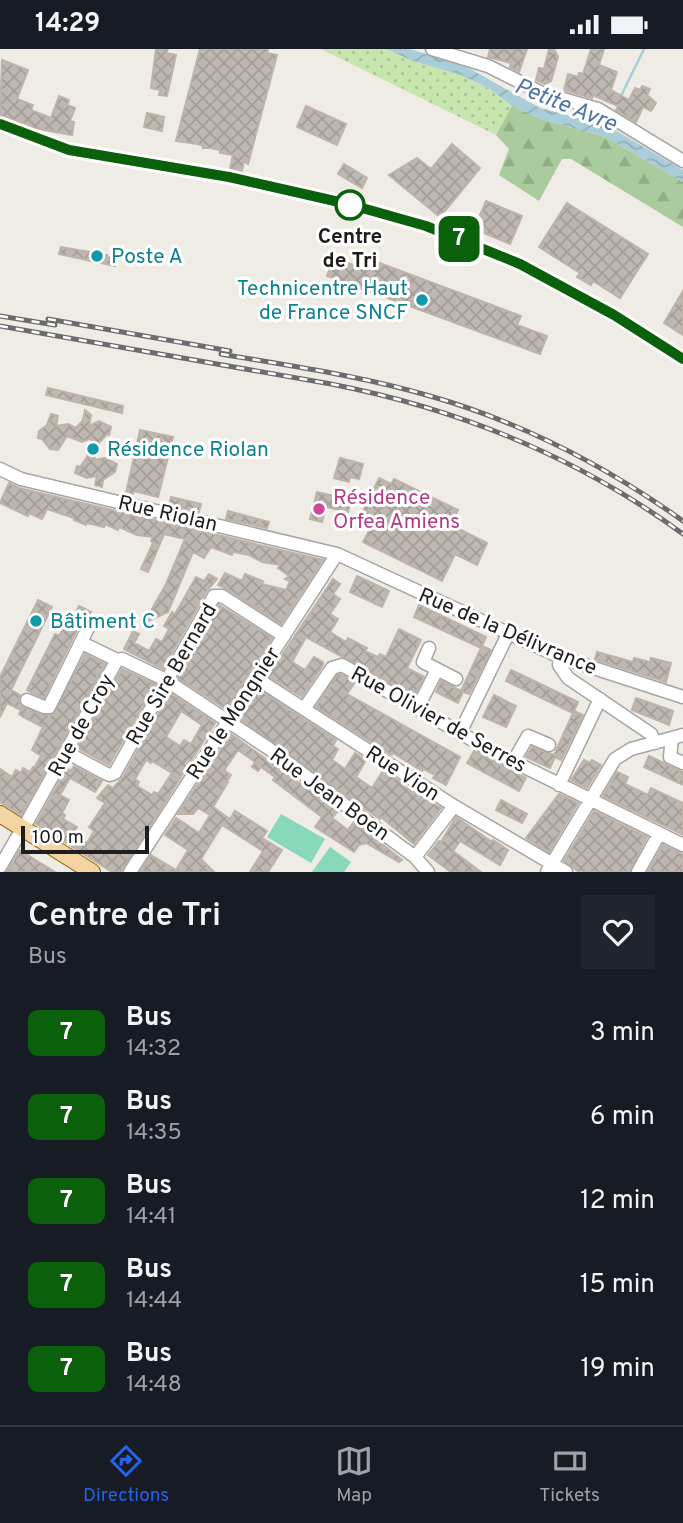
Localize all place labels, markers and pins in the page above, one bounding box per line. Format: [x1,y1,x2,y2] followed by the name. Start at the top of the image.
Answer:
[335,190,365,220] marker: Centre de Tri
[318,224,382,275] place label: Centre de Tri
[111,244,183,271] place label: Poste A
[89,248,105,264] marker: Poste A
[237,276,408,327] place label: Technicentre Haut de France SNCF
[414,292,430,308] marker: Technicentre Haut de France SNCF
[107,437,269,464] place label: Résidence Riolan
[85,441,101,457] marker: Résidence Riolan
[333,485,460,536] place label: Résidence Orfea Amiens
[311,501,327,517] marker: Résidence Orfea Amiens
[50,609,155,636] place label: Bâtiment C
[28,613,44,629] marker: Bâtiment C

